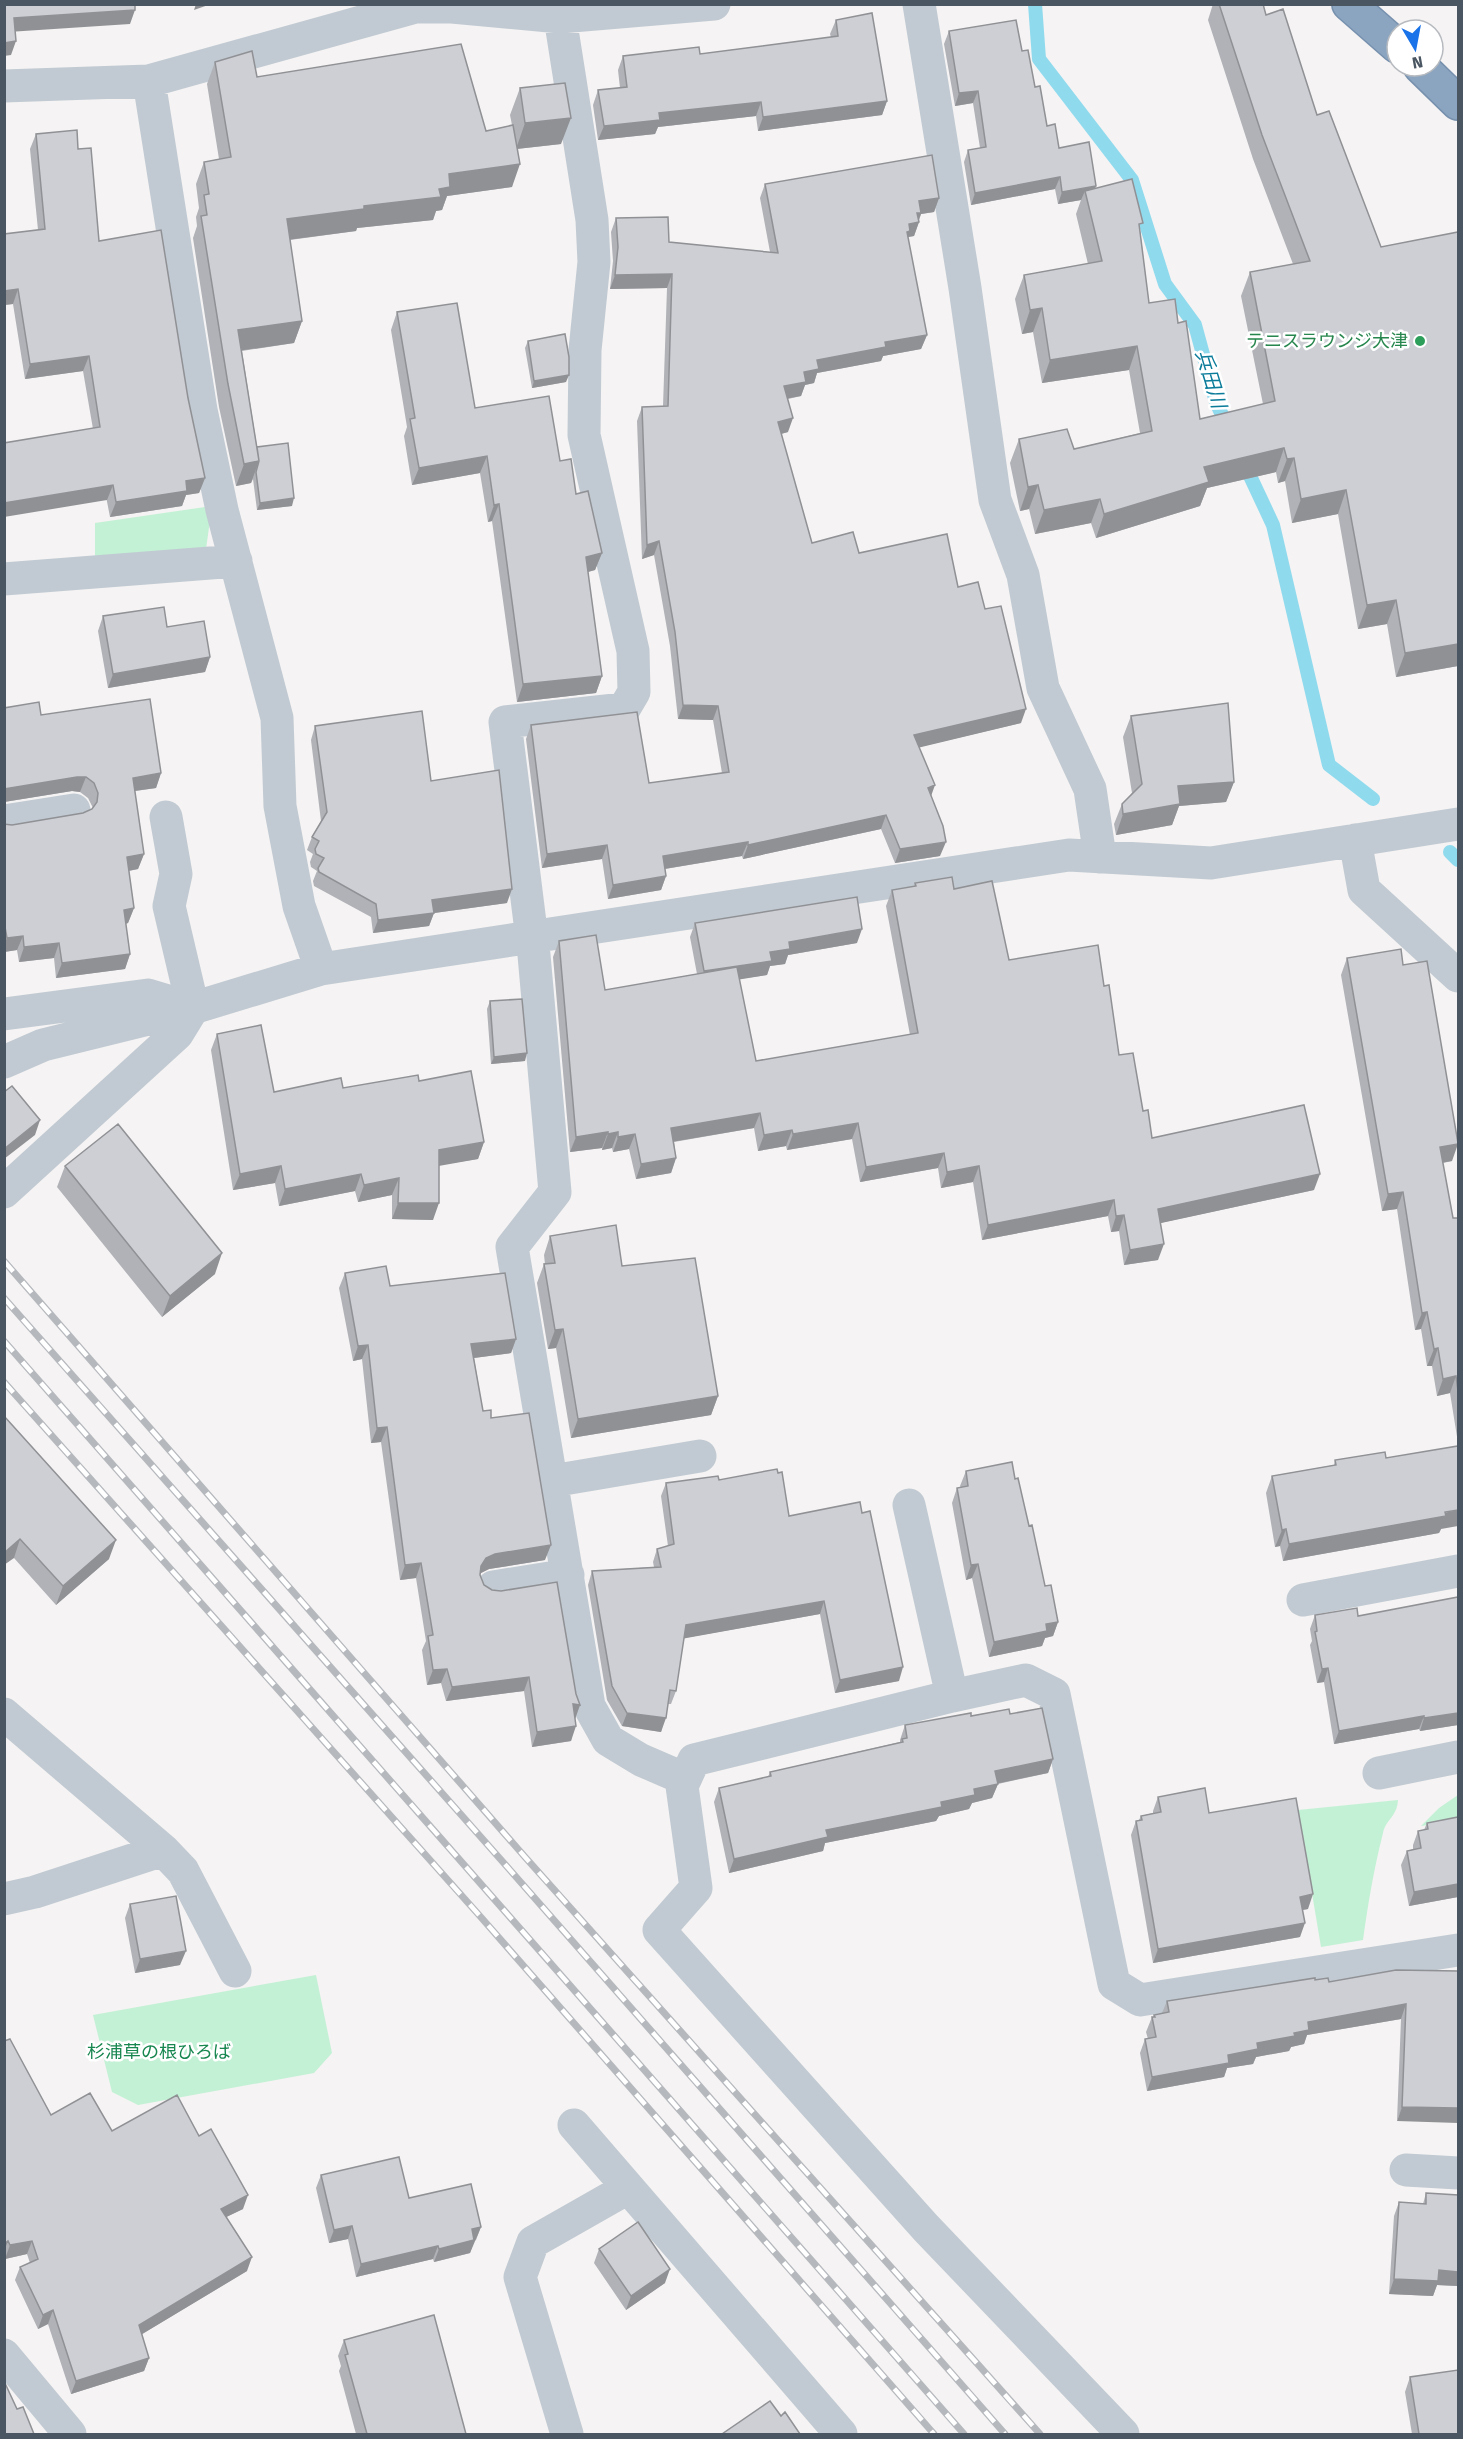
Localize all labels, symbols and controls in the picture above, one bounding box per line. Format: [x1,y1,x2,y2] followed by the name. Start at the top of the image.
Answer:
[1385,18,1445,78] north arrow
[1411,52,1424,73] text: N
[1246,330,1408,352] place label: テニスラウンジ大津
[1413,334,1427,348] marker: テニスラウンジ大津
[1191,347,1232,413] water label: 兵田川
[87,2041,231,2063] park label: 杉浦草の根ひろば

